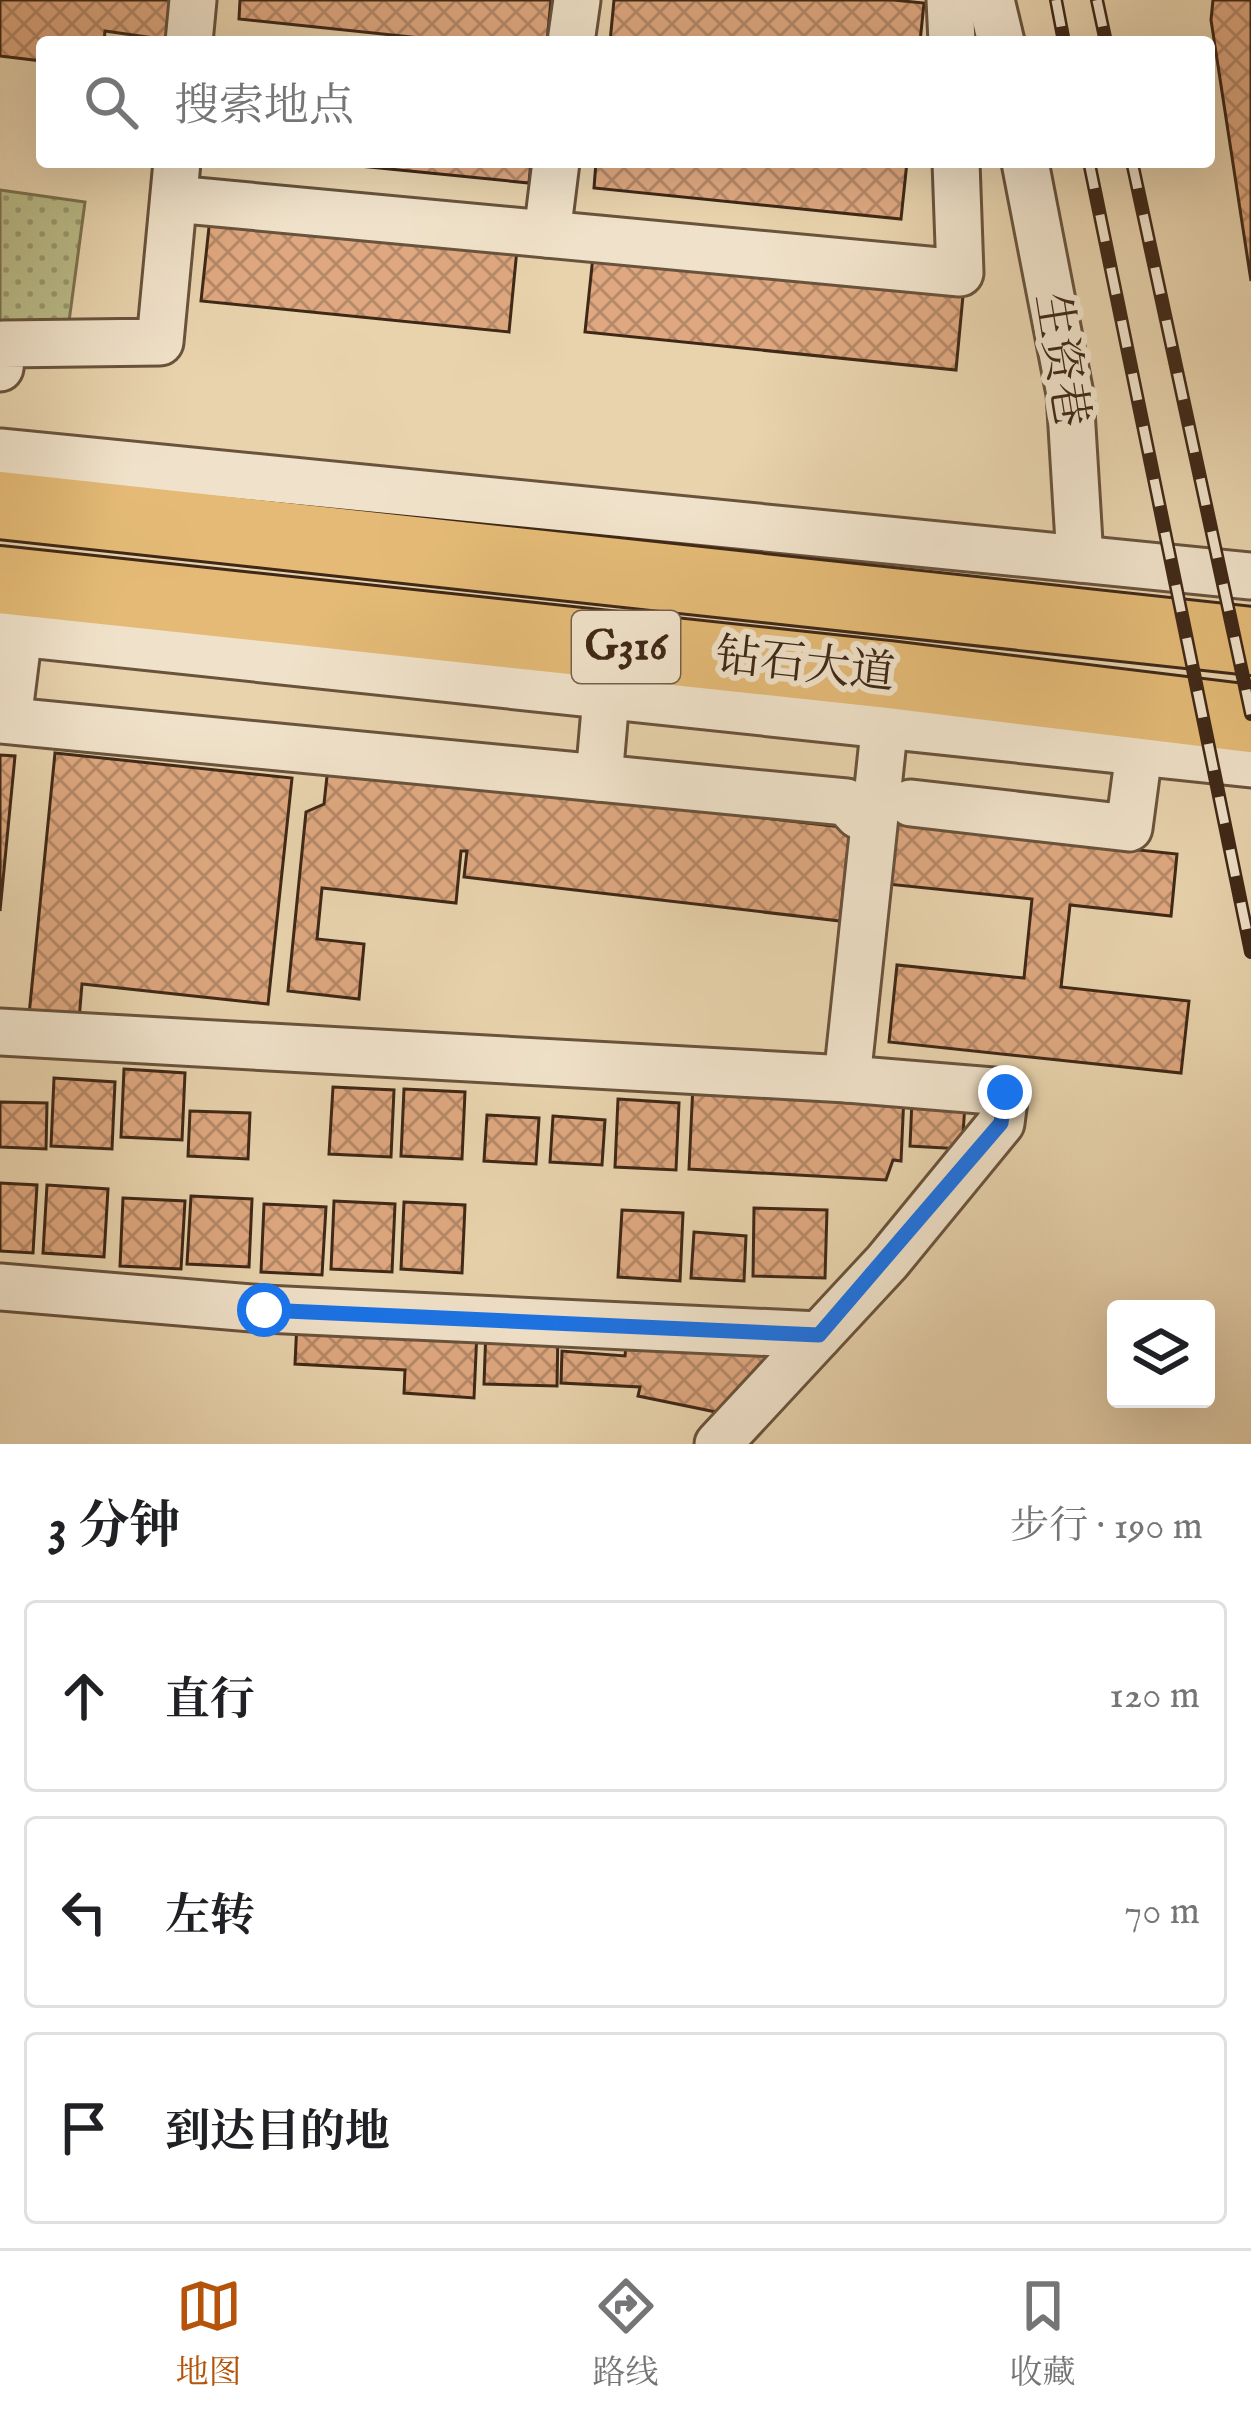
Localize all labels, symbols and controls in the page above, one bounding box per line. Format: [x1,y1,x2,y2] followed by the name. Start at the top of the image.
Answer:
[36,36,1215,168] search box
[78,69,144,135] icon: search
[174,79,354,136] text: 搜索地点
[1021,289,1099,431] street label: 生资巷
[572,611,680,683] road number: G316
[713,628,897,704] street label: 钻石大道
[978,1065,1032,1119] route end
[237,1283,291,1337] route start
[1107,1300,1215,1408] map controls
[1107,1300,1215,1408] button: layers
[48,1496,180,1561] text: 3 分钟
[1010,1503,1203,1552] text: 步行 · 190 m
[51,1663,117,1729] icon: ahead
[1109,1672,1200,1721] text: 120 m
[165,1673,255,1730] text: 直行
[51,1879,117,1945] icon: left
[1124,1888,1200,1937] text: 70 m
[165,1889,255,1946] text: 左转
[51,2095,117,2161] icon: arrive
[165,2105,390,2162] text: 到达目的地
[176,2273,242,2395] tab: 地图
[593,2273,659,2395] tab: 路线
[1010,2273,1076,2395] tab: 收藏

